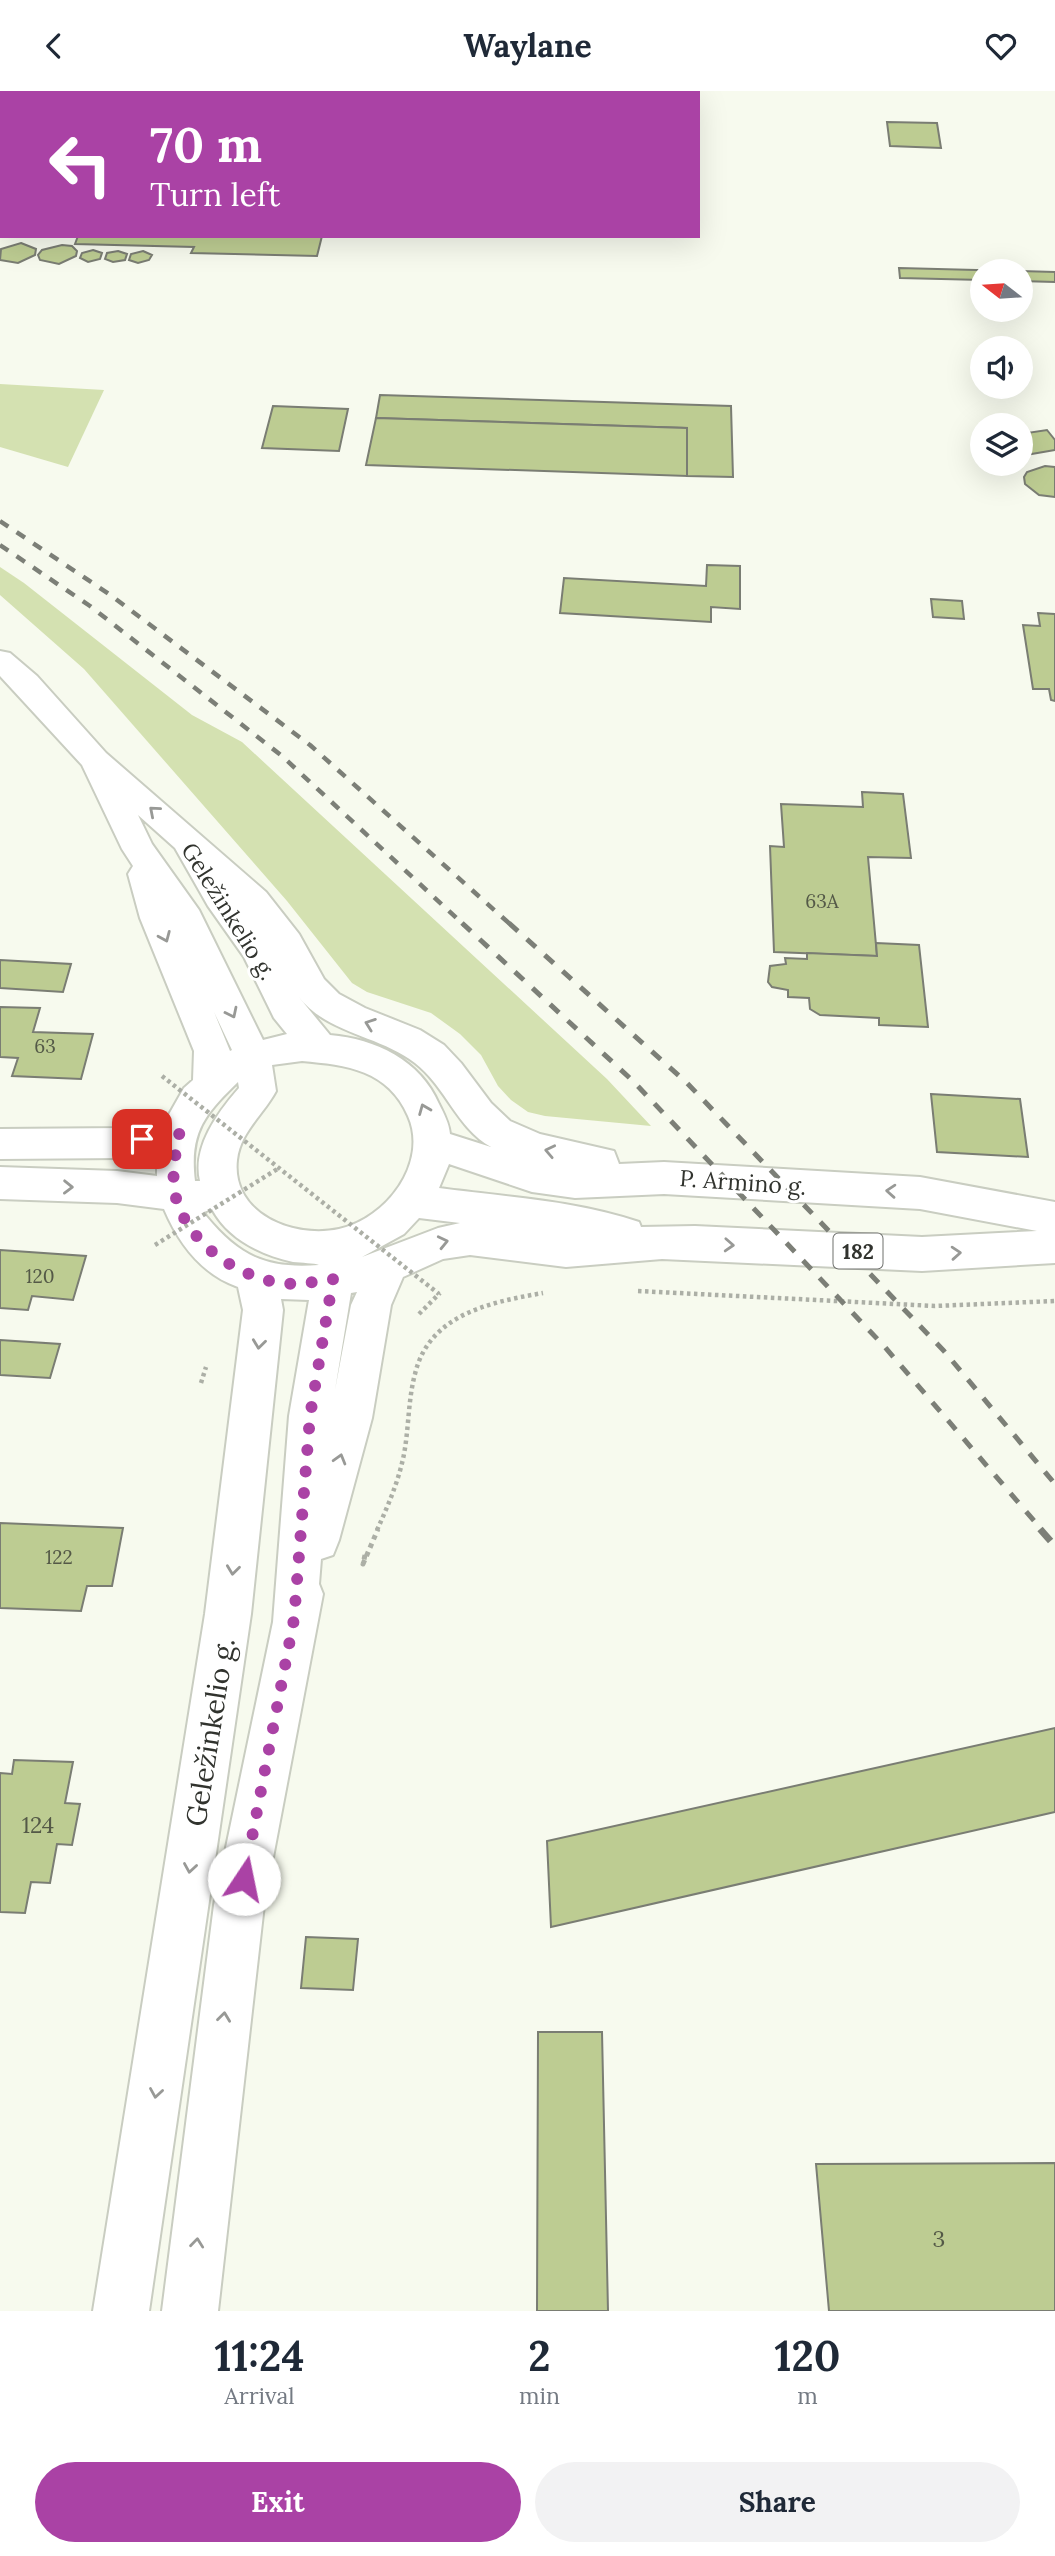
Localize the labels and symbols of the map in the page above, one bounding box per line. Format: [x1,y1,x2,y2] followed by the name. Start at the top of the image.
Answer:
[970,259,1032,322] north arrow
[150,807,163,819] one-way arrow
[175,837,283,985] street label: Geležinkelio g.
[805,889,840,913] house number: 63A
[156,930,170,942] one-way arrow
[224,1006,238,1019] one-way arrow
[365,1018,377,1032] one-way arrow
[34,1034,56,1058] house number: 63
[418,1104,432,1116] one-way arrow
[112,1109,172,1169] pin
[544,1145,556,1160] one-way arrow
[679,1163,807,1201] street label: P. Armino g.
[63,1179,74,1194] one-way arrow
[885,1184,896,1199] one-way arrow
[834,1233,882,1269] road number: 182
[437,1236,449,1251] one-way arrow
[724,1238,735,1253] one-way arrow
[951,1245,962,1260] one-way arrow
[26,1264,54,1288] house number: 120
[252,1339,267,1350] one-way arrow
[332,1453,346,1465] one-way arrow
[45,1545,73,1569] house number: 122
[226,1565,241,1576] one-way arrow
[177,1635,243,1829] street label: Geležinkelio g.
[22,1810,54,1839] house number: 124
[207,1842,281,1916] position arrow
[183,1862,198,1874] one-way arrow
[217,2011,232,2023] one-way arrow
[149,2087,164,2099] one-way arrow
[933,2224,945,2253] house number: 3
[190,2237,205,2249] one-way arrow

